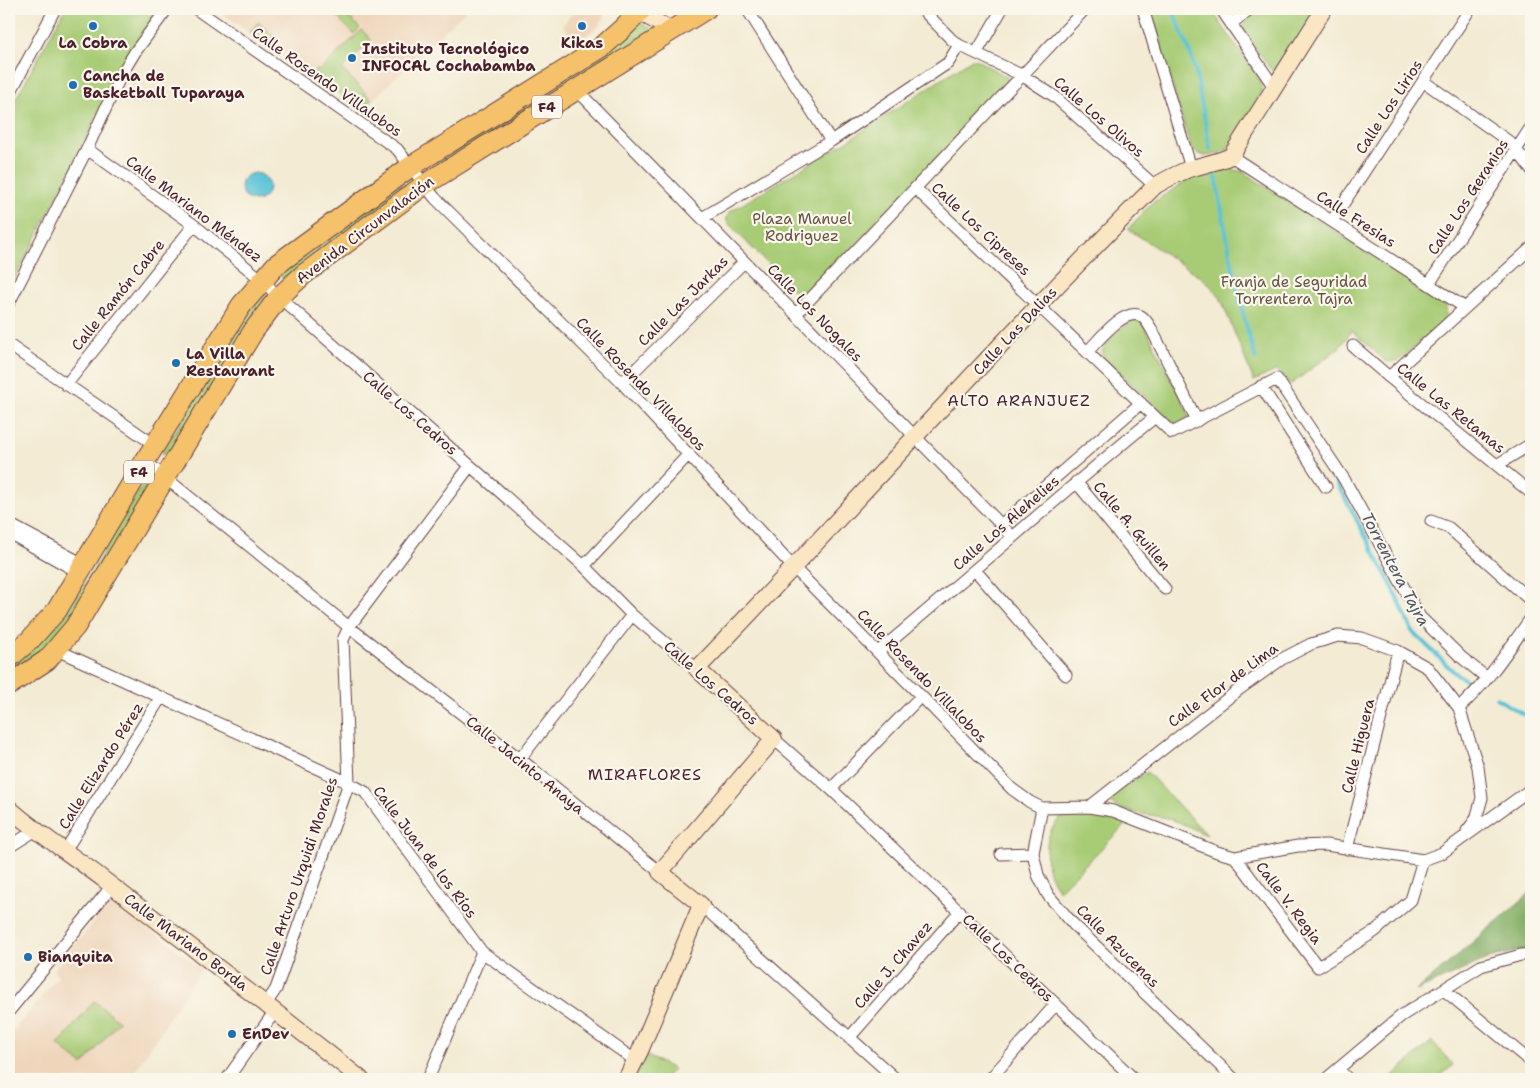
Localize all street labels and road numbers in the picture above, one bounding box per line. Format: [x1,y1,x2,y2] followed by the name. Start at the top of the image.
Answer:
[248,23,406,141] street label: Calle Rosendo Villalobos
[1351,56,1427,158] street label: Calle Los Lirios
[1049,72,1149,162] street label: Calle Los Olivos
[532,95,562,118] road number: F4
[1423,135,1513,259] street label: Calle Los Geranios
[122,151,266,267] street label: Calle Mariano Méndez
[292,171,438,289] street label: Avenida Circunvalación
[927,178,1035,280] street label: Calle Los Cipreses
[1312,186,1400,252] street label: Calle Fresias
[67,235,169,355] street label: Calle Ramón Cabre
[633,251,733,351] street label: Calle Las Jarkas
[763,260,867,366] street label: Calle Los Nogales
[969,282,1061,380] street label: Calle Las Dalias
[572,313,710,455] street label: Calle Rosendo Villalobos
[1393,358,1509,458] street label: Calle Las Retamas
[358,366,462,460] street label: Calle Los Cedros
[124,461,154,484] road number: F4
[948,471,1064,575] street label: Calle Los Alehelies
[1089,477,1175,575] street label: Calle A. Guillen
[853,605,991,747] street label: Calle Rosendo Villalobos
[659,636,763,730] street label: Calle Los Cedros
[1164,638,1283,732] street label: Calle Flor de Lima
[1337,696,1380,795] street label: Calle Higuera
[54,699,148,833] street label: Calle Elizardo Pérez
[462,711,589,819] street label: Calle Jacinto Anaya
[256,774,342,978] street label: Calle Arturo Urquidi Morales
[369,782,481,922] street label: Calle Juan de los Ríos
[1251,858,1327,949] street label: Calle V. Regia
[120,889,253,996] street label: Calle Mariano Borda
[1072,900,1164,992] street label: Calle Azucenas
[958,909,1058,1007] street label: Calle Los Cedros
[849,917,937,1013] street label: Calle J. Chavez

